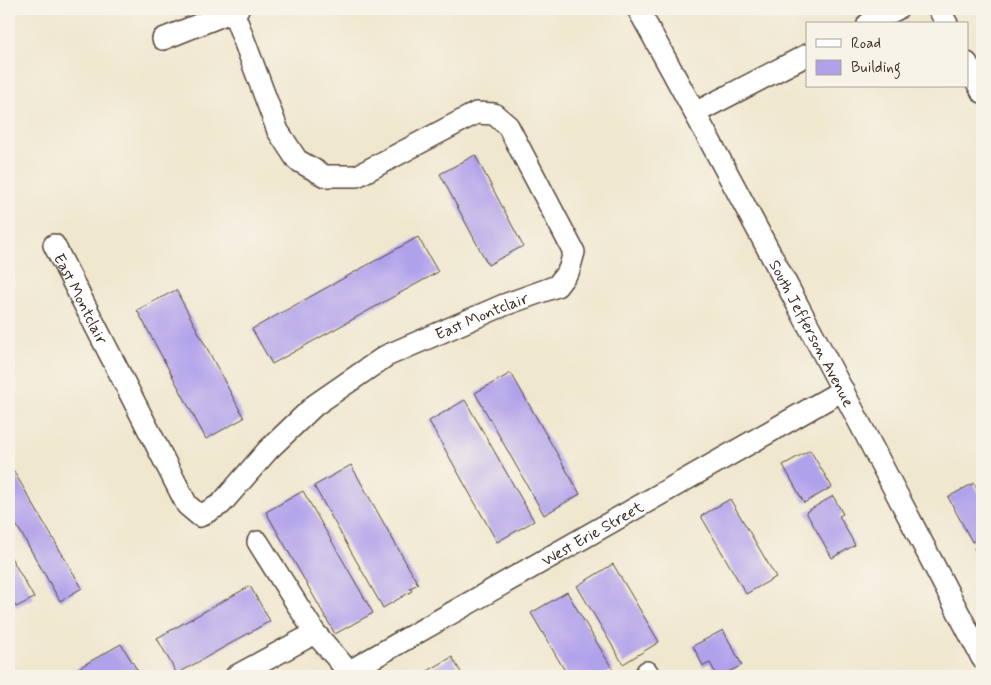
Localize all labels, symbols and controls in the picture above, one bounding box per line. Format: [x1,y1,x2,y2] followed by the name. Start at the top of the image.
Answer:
[806,22,968,88] legend
[851,34,881,54] text: Road
[851,58,901,79] text: Building
[48,250,112,349] street label: East Montclair
[763,256,859,411] street label: South Jefferson Avenue
[432,288,532,346] street label: East Montclair
[538,497,648,572] street label: West Erie Street

